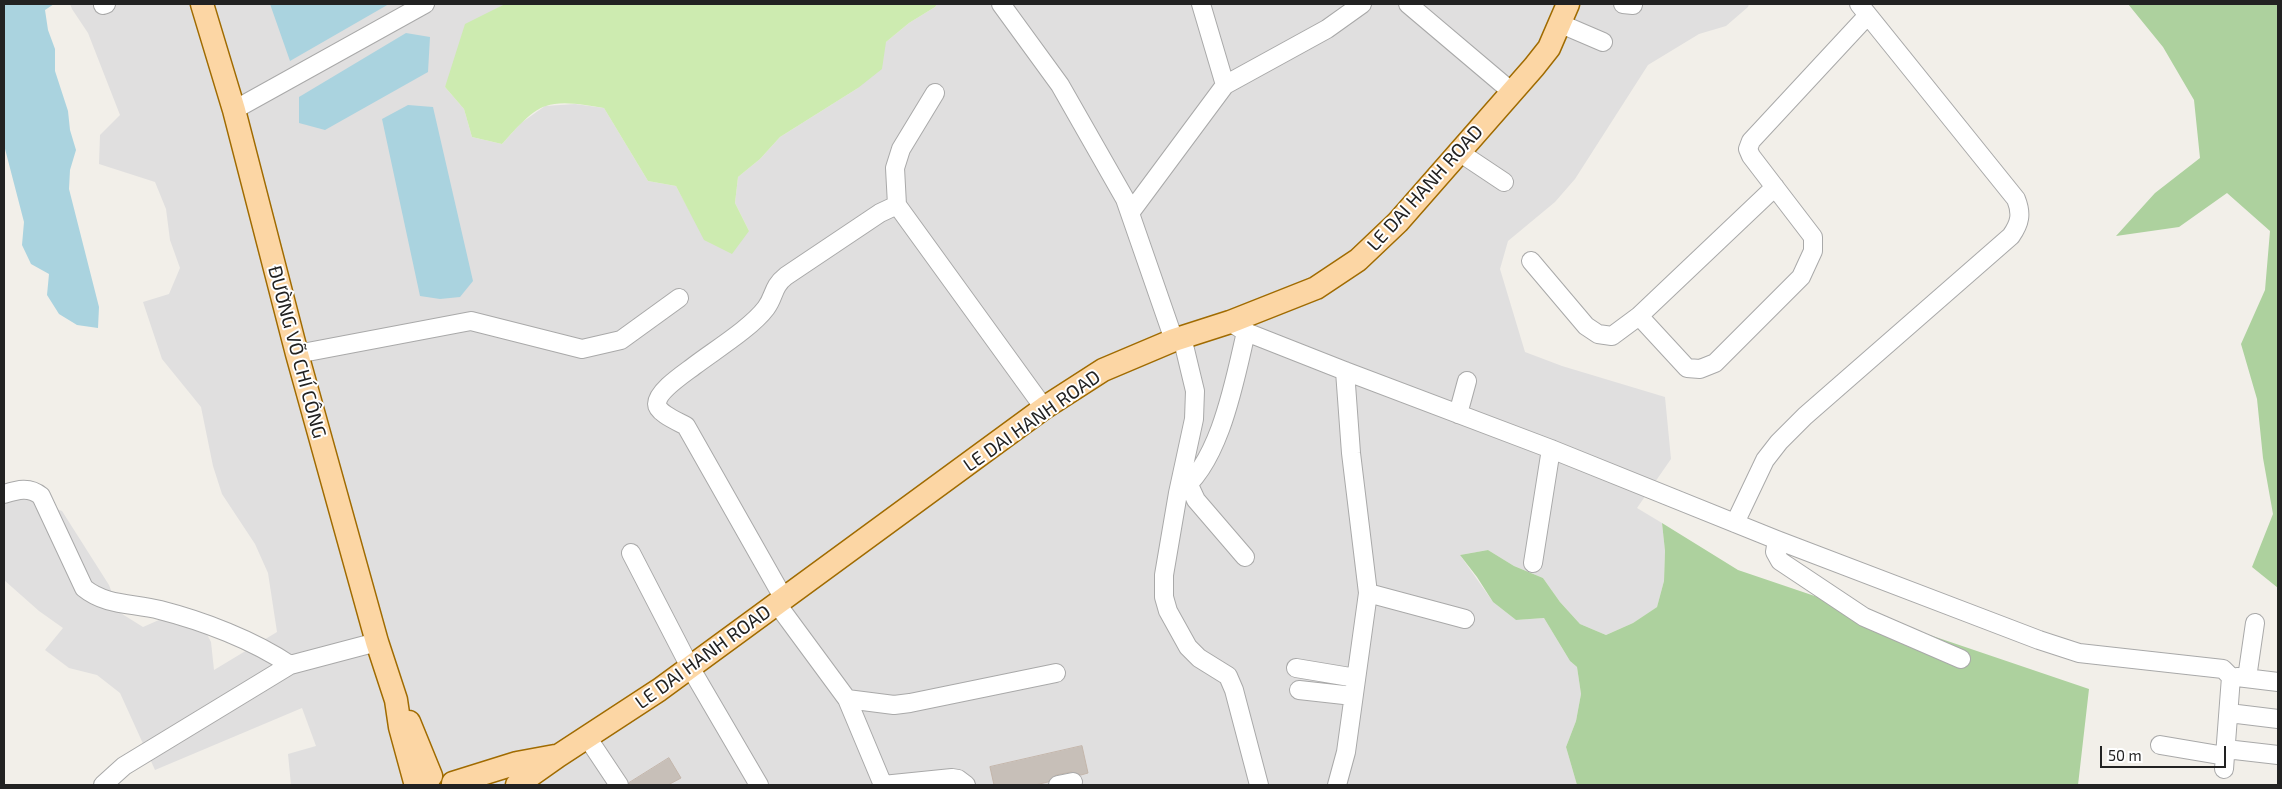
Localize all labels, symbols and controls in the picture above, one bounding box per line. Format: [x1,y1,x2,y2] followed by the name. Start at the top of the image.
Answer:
[1362,120,1488,256] street label: LE DAI HANH ROAD
[263,263,331,441] street label: ĐƯỜNG VÕ CHÍ CÔNG
[959,365,1105,477] street label: LE DAI HANH ROAD
[631,600,775,714] street label: LE DAI HANH ROAD
[2102,736,2228,768] scale bar
[2108,746,2142,764] text: 50 m

